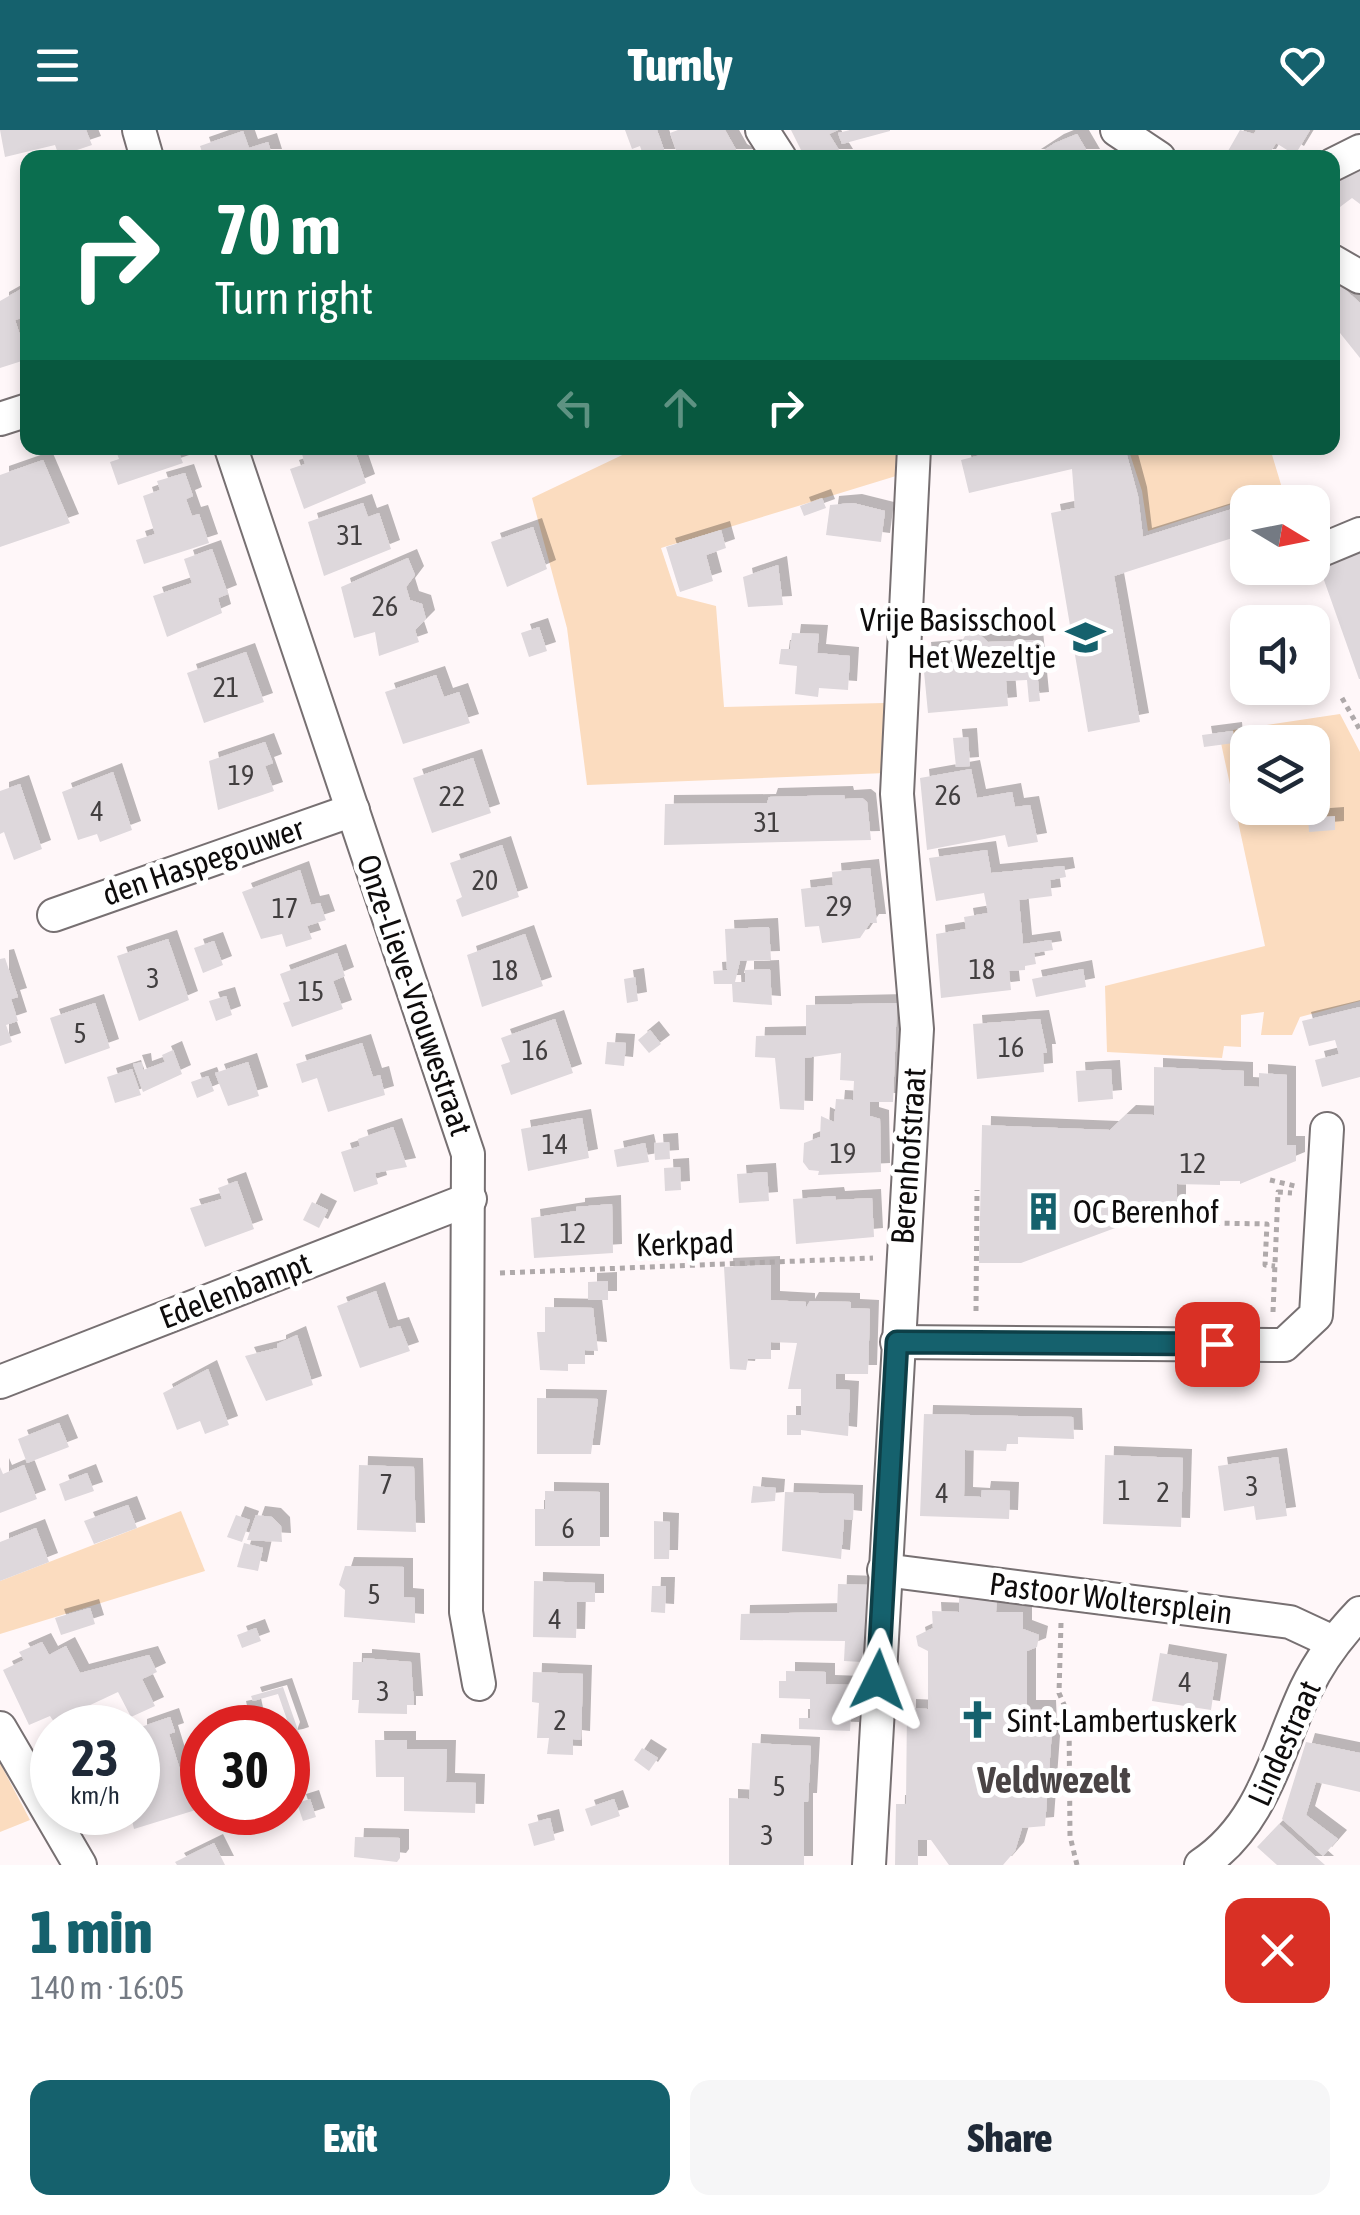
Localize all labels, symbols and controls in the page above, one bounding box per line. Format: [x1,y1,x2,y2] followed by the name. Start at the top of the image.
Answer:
[30,38,85,93] icon: menu
[1275,38,1330,93] icon: heart
[628,39,732,91] text: Turnly
[215,189,341,269] text: 70 m
[50,190,180,320] icon: right
[215,272,373,324] text: Turn right
[548,380,603,435] icon: left
[653,380,708,435] icon: ahead
[758,380,813,435] icon: right
[1230,485,1330,585] north arrow
[1230,485,1330,825] map controls
[337,519,363,551] house number: 31
[372,590,398,622] house number: 26
[860,601,1057,675] place label: Vrije Basisschool Het Wezeltje
[1230,605,1330,705] button: sound
[1065,616,1107,658] school or university icon: Vrije Basisschool Het Wezeltje
[213,671,239,703] house number: 21
[1230,725,1330,825] button: layers
[228,759,254,791] house number: 19
[935,779,961,811] house number: 26
[439,780,465,812] house number: 22
[90,795,104,827] house number: 4
[754,806,780,838] house number: 31
[97,809,309,913] street label: den Haspegouwer
[350,850,480,1140] street label: Onze-Lieve-Vrouwestraat
[472,864,498,896] house number: 20
[826,890,852,922] house number: 29
[272,892,298,924] house number: 17
[969,953,995,985] house number: 18
[492,954,518,986] house number: 18
[146,962,160,994] house number: 3
[298,975,324,1007] house number: 15
[73,1017,87,1049] house number: 5
[998,1031,1024,1063] house number: 16
[522,1034,548,1066] house number: 16
[883,1066,933,1246] street label: Berenhofstraat
[542,1128,568,1160] house number: 14
[830,1137,856,1169] house number: 19
[1180,1147,1206,1179] house number: 12
[1022,1190,1064,1232] building icon: OC Berenhof
[1073,1193,1219,1230] place label: OC Berenhof
[560,1217,586,1249] house number: 12
[635,1223,735,1263] street label: Kerkpad
[154,1244,316,1336] street label: Edelenbampt
[1175,1302,1260,1387] pin
[1190,1317,1245,1372] icon: arrive
[379,1468,393,1500] house number: 7
[1245,1470,1259,1502] house number: 3
[1117,1474,1131,1506] house number: 1
[1156,1476,1170,1508] house number: 2
[935,1477,949,1509] house number: 4
[561,1512,575,1544] house number: 6
[987,1565,1235,1631] street label: Pastoor Woltersplein
[367,1578,381,1610] house number: 5
[548,1603,562,1635] house number: 4
[826,1628,930,1732] position arrow
[1178,1666,1192,1698] house number: 4
[376,1675,390,1707] house number: 3
[1240,1675,1328,1811] street label: Lindestraat
[956,1699,998,1741] church icon: Sint-Lambertuskerk
[1007,1702,1237,1739] place label: Sint-Lambertuskerk
[553,1704,567,1736] house number: 2
[180,1705,310,1835] speed limit sign: 30
[71,1729,118,1787] text: 23
[976,1758,1131,1801] district label: Veldwezelt
[772,1770,786,1802] house number: 5
[70,1781,120,1809] text: km/h
[760,1819,774,1851] house number: 3
[30,1897,153,1966] text: 1 min
[1225,1898,1330,2003] button: close
[30,1969,185,2006] text: 140 m · 16:05
[30,2080,670,2195] button: Exit
[690,2080,1330,2195] button: Share

